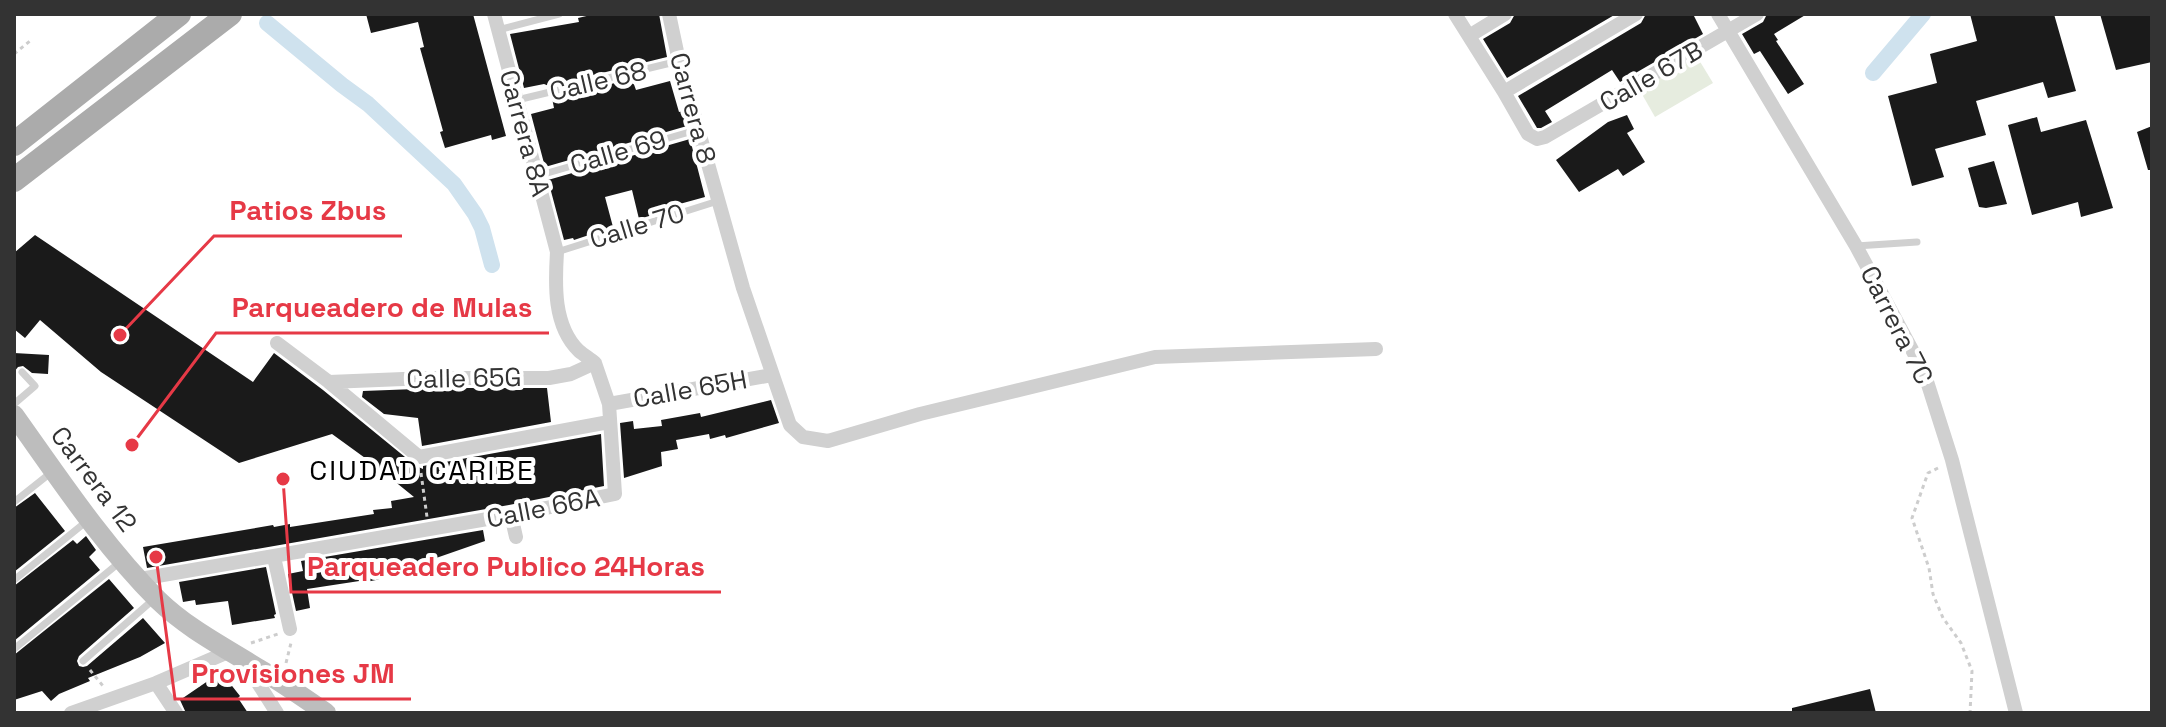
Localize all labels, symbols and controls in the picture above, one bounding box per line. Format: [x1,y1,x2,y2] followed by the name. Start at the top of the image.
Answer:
[1593,33,1709,119] street label: Calle 67B
[662,49,724,167] street label: Carrera 8
[546,53,650,109] street label: Calle 68
[492,66,558,200] street label: Carrera 8A
[566,122,670,182] street label: Calle 69
[214,184,402,236] callout: Patios Zbus
[230,192,386,228] text: Patios Zbus
[585,195,689,257] street label: Calle 70
[1853,260,1941,390] street label: Carrera 7C
[216,281,549,333] callout: Parqueadero de Mulas
[232,289,532,325] text: Parqueadero de Mulas
[406,360,522,396] street label: Calle 65G
[630,362,750,416] street label: Calle 65H
[43,419,145,539] street label: Carrera 12
[309,452,535,488] district label: CIUDAD CARIBE
[483,480,603,536] street label: Calle 66A
[291,540,721,592] callout: Parqueadero Publico 24Horas
[307,548,705,584] text: Parqueadero Publico 24Horas
[175,647,411,699] callout: Provisiones JM
[191,655,395,691] text: Provisiones JM

